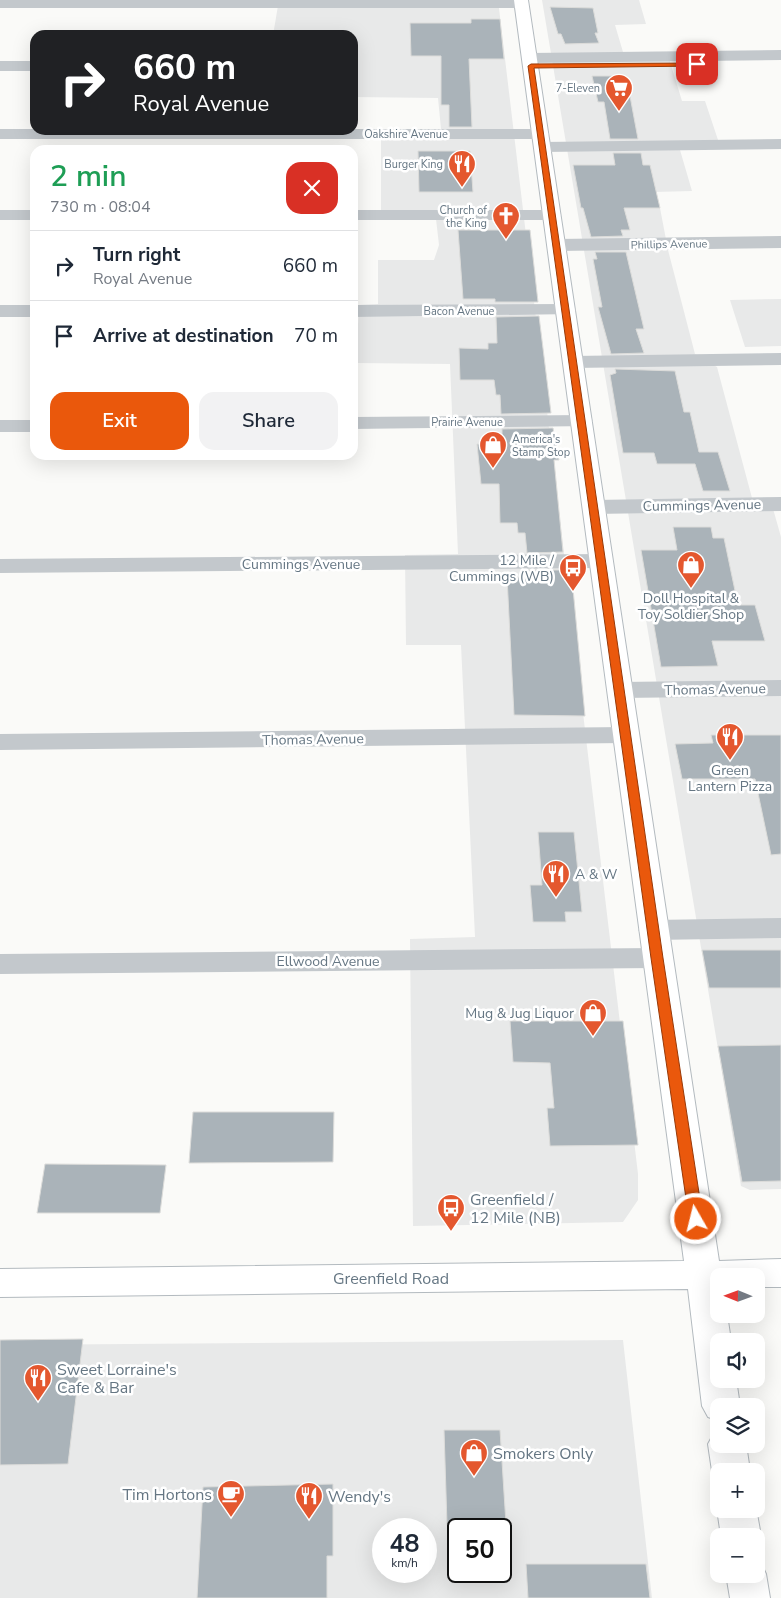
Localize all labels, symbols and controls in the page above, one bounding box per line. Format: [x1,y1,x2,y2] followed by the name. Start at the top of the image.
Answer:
[676,43,718,85] pin
[133,44,236,91] text: 660 m
[50,50,115,115] icon: right
[683,50,711,78] icon: arrive
[604,73,634,112] supermarket icon: 7-Eleven
[556,81,600,96] place label: 7-Eleven
[133,89,269,119] text: Royal Avenue
[364,127,448,142] street label: Oakshire Avenue
[447,149,477,188] restaurant icon: Burger King
[50,156,126,197] text: 2 min
[384,157,443,172] place label: Burger King
[286,162,338,214] button: close
[50,196,151,218] text: 730 m · 08:04
[491,201,521,240] church icon: Church of the King
[439,203,487,231] place label: Church of the King
[630,236,708,253] street label: Phillips Avenue
[93,242,180,268] text: Turn right
[50,252,78,280] icon: right
[283,253,338,279] text: 660 m
[93,268,192,290] text: Royal Avenue
[424,304,495,319] street label: Bacon Avenue
[50,322,78,350] icon: arrive
[93,323,274,349] text: Arrive at destination
[294,323,338,349] text: 70 m
[50,392,189,450] button: Exit
[199,392,338,450] button: Share
[431,415,503,430] street label: Prairie Avenue
[478,430,508,469] shop icon: America's Stamp Stop
[512,432,570,460] place label: America's Stamp Stop
[643,495,761,516] street label: Cummings Avenue
[676,550,706,589] shop icon: Doll Hospital & Toy Soldier Shop
[449,551,555,586] place label: 12 Mile / Cummings (WB)
[558,553,588,592] bus stop icon: 12 Mile / Cummings (WB)
[242,555,360,574] street label: Cummings Avenue
[638,589,744,624] place label: Doll Hospital & Toy Soldier Shop
[664,679,766,700] street label: Thomas Avenue
[715,722,745,761] restaurant icon: Green Lantern Pizza
[262,729,364,750] street label: Thomas Avenue
[688,761,772,796] place label: Green Lantern Pizza
[541,859,571,898] restaurant icon: A & W
[575,865,618,884] place label: A & W
[277,952,379,971] street label: Ellwood Avenue
[578,998,608,1037] shop icon: Mug & Jug Liquor
[465,1004,574,1023] place label: Mug & Jug Liquor
[470,1189,561,1229] place label: Greenfield / 12 Mile (NB)
[669,1192,721,1244] position arrow
[436,1193,466,1232] bus stop icon: Greenfield / 12 Mile (NB)
[333,1268,449,1290] street label: Greenfield Road
[710,1268,765,1322] north arrow
[710,1268,765,1583] map controls
[710,1333,765,1388] button: sound
[57,1359,177,1399] place label: Sweet Lorraine's Cafe & Bar
[23,1363,53,1402] restaurant icon: Sweet Lorraine's Cafe & Bar
[710,1398,765,1453] button: layers
[459,1438,489,1477] shop icon: Smokers Only
[493,1443,594,1465] place label: Smokers Only
[710,1463,765,1518] button: +
[216,1479,246,1518] cafe icon: Tim Hortons
[294,1481,324,1520] restaurant icon: Wendy's
[122,1484,212,1506] place label: Tim Hortons
[328,1486,391,1508] place label: Wendy's
[447,1518,512,1583] speed limit sign: 50
[389,1527,420,1561] text: 48
[710,1528,765,1583] button: −
[391,1555,418,1571] text: km/h

